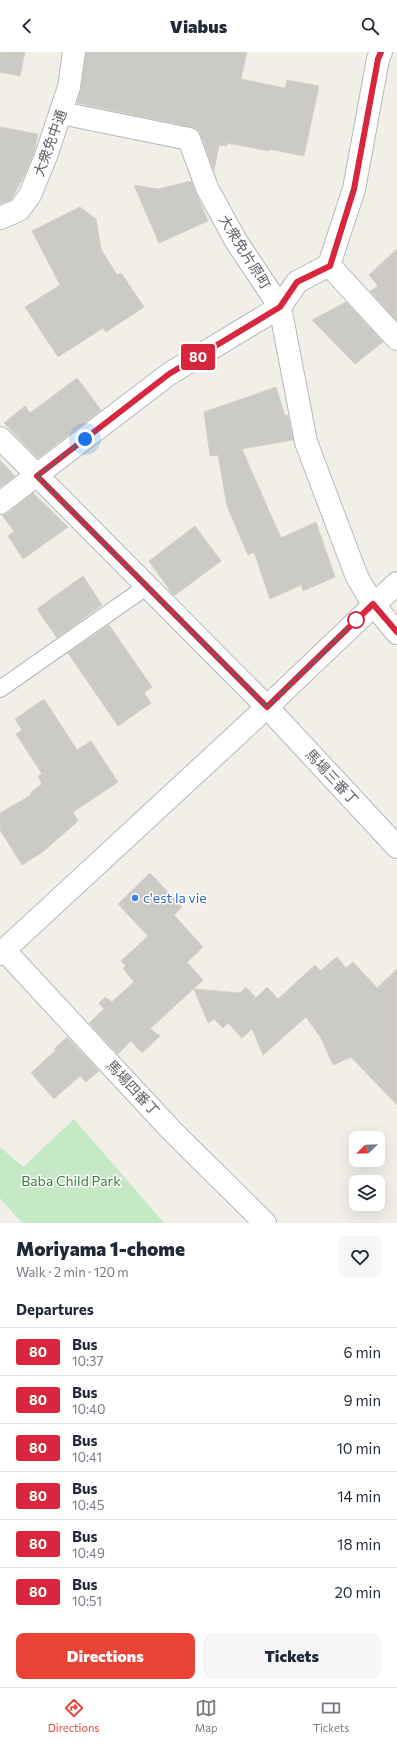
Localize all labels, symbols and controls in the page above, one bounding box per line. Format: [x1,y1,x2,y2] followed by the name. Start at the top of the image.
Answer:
[16,15,38,37] icon: back
[170,15,227,37] text: Viabus
[359,15,381,37] icon: search
[30,107,69,179] street label: 大衆免中通
[216,212,275,292] street label: 大衆免片原町
[180,344,216,370] line badge: 80
[189,348,207,365] text: 80
[75,429,95,449] your location
[347,611,365,629] unlabelled marker
[302,745,362,808] street label: 馬場三番丁
[143,889,207,906] place label: c'est la vie
[130,893,140,903] marker: c'est la vie
[103,1056,163,1119] street label: 馬場四番丁
[349,1131,385,1167] north arrow
[349,1131,385,1211] map controls
[21,1172,121,1189] park label: Baba Child Park
[349,1175,385,1211] button: layers
[339,1236,381,1278] button: heart
[16,1237,185,1260] text: Moriyama 1-chome
[16,1264,129,1280] text: Walk · 2 min · 120 m
[16,1300,94,1318] text: Departures
[72,1335,97,1353] text: Bus
[29,1343,47,1360] text: 80
[343,1343,381,1361] text: 6 min
[72,1353,103,1369] text: 10:37
[72,1383,97,1401] text: Bus
[29,1391,47,1408] text: 80
[343,1391,381,1409] text: 9 min
[72,1401,105,1417] text: 10:40
[72,1431,97,1449] text: Bus
[29,1439,47,1456] text: 80
[336,1439,381,1457] text: 10 min
[72,1449,102,1465] text: 10:41
[72,1479,97,1497] text: Bus
[29,1487,47,1504] text: 80
[337,1487,381,1505] text: 14 min
[72,1497,104,1513] text: 10:45
[72,1527,97,1545] text: Bus
[29,1535,47,1552] text: 80
[337,1535,381,1553] text: 18 min
[72,1545,105,1561] text: 10:49
[72,1575,97,1593] text: Bus
[29,1583,47,1600] text: 80
[335,1583,381,1601] text: 20 min
[72,1593,102,1609] text: 10:51
[16,1633,195,1679] button: Directions
[203,1633,381,1679] button: Tickets
[48,1697,99,1734] tab: Directions
[195,1697,217,1734] tab: Map
[313,1697,349,1734] tab: Tickets

